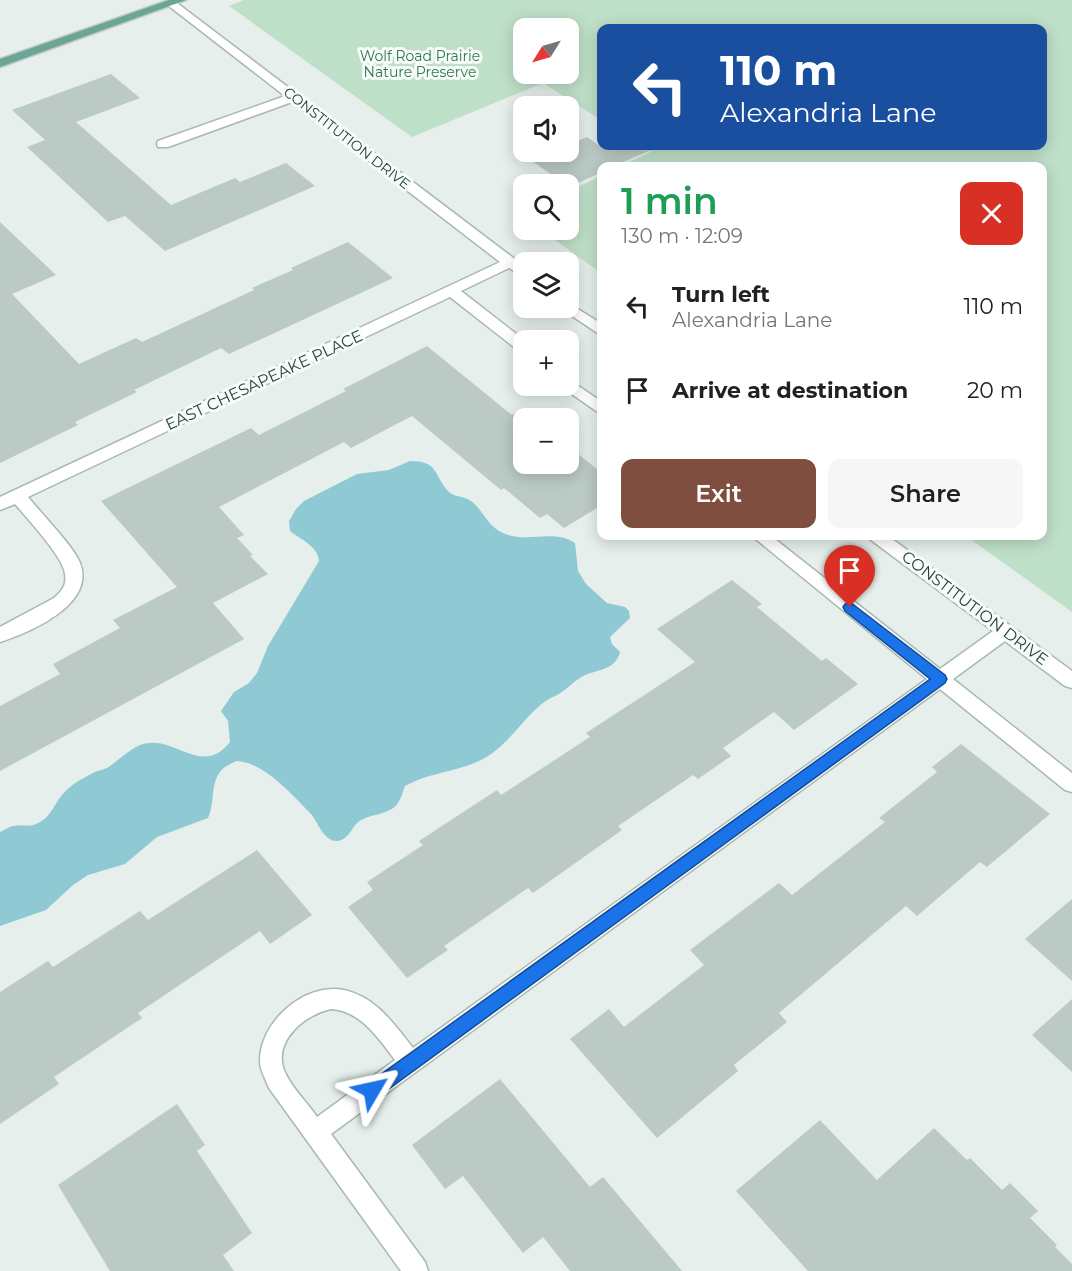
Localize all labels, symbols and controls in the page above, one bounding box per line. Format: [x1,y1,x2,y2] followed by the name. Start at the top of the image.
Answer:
[513,18,579,84] north arrow
[513,18,579,474] map controls
[720,44,837,96] text: 110 m
[360,47,480,81] park label: Wolf Road Prairie Nature Preserve
[621,48,699,126] icon: left
[280,83,414,193] street label: CONSTITUTION DRIVE
[513,96,579,162] button: sound
[720,96,936,129] text: Alexandria Lane
[513,174,579,240] button: search
[621,179,718,223] text: 1 min
[960,182,1023,245] button: close
[621,224,743,248] text: 130 m · 12:09
[513,252,579,318] button: layers
[672,281,770,308] text: Turn left
[621,290,654,323] icon: left
[963,293,1023,320] text: 110 m
[672,308,832,332] text: Alexandria Lane
[162,326,366,434] street label: EAST CHESAPEAKE PLACE
[513,330,579,396] button: +
[621,374,654,407] icon: arrive
[672,377,908,404] text: Arrive at destination
[967,377,1023,404] text: 20 m
[513,408,579,474] button: −
[621,459,816,528] button: Exit
[828,459,1023,528] button: Share
[824,545,875,607] pin
[898,547,1052,669] street label: CONSTITUTION DRIVE
[833,554,866,587] icon: arrive
[340,1058,404,1122] position arrow

